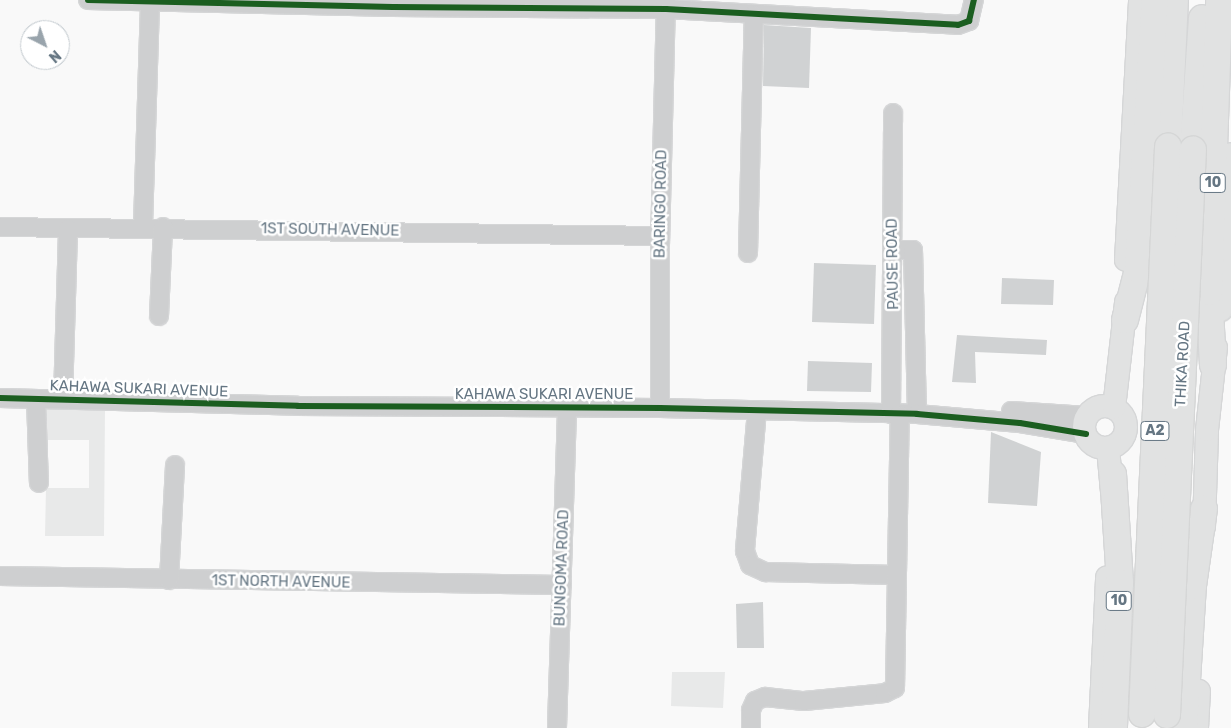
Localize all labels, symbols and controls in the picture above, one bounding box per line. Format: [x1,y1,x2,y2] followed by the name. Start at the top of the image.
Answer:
[20,20,70,70] north arrow
[45,46,64,66] text: N
[651,150,671,258] street label: BARINGO ROAD
[1199,172,1227,194] road number: 10
[883,218,903,310] street label: PAUSE ROAD
[260,220,400,240] street label: 1ST SOUTH AVENUE
[1172,320,1194,408] street label: THIKA ROAD
[49,377,229,401] street label: KAHAWA SUKARI AVENUE
[454,386,634,404] street label: KAHAWA SUKARI AVENUE
[1140,420,1170,442] road number: A2
[551,509,573,627] street label: BUNGOMA ROAD
[211,572,351,592] street label: 1ST NORTH AVENUE
[1105,590,1133,612] road number: 10

